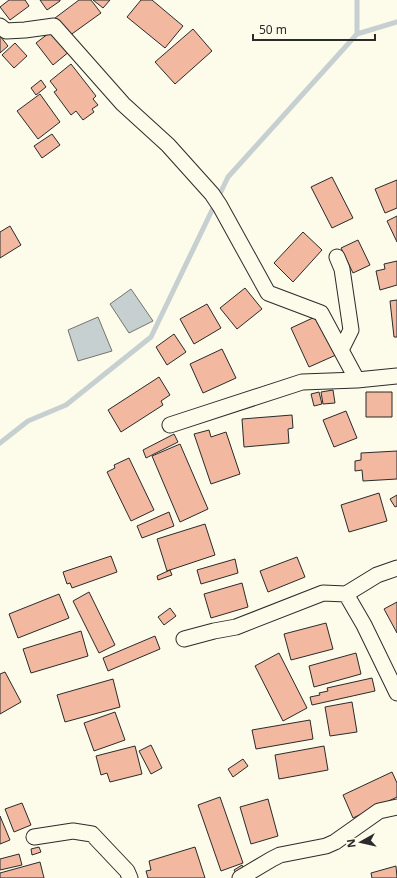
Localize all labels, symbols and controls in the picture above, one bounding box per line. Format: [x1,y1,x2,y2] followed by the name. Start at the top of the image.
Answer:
[253,16,375,42] scale bar
[259,21,287,38] text: 50 m
[341,822,381,862] north arrow
[343,838,359,849] text: N

